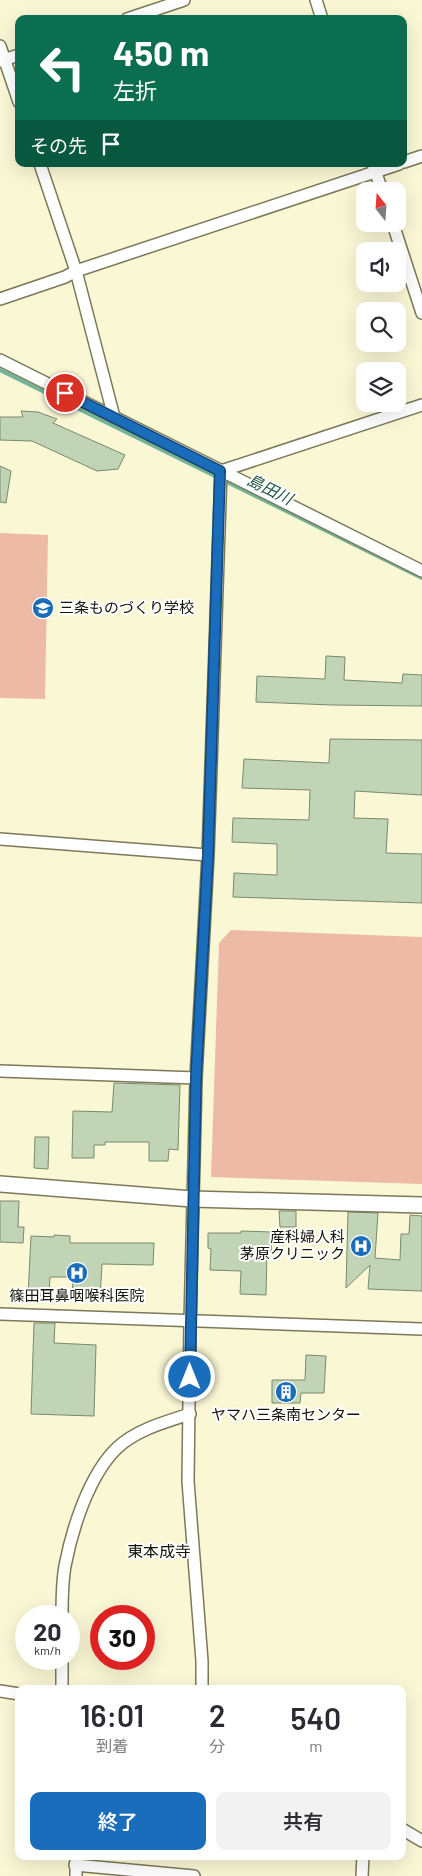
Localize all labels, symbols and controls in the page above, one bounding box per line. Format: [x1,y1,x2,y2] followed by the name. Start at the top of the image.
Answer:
[113,31,209,73] text: 450 m
[30,35,95,100] icon: left
[113,77,157,103] text: 左折
[97,130,125,158] icon: arrive
[30,134,87,157] text: その先
[356,182,406,232] north arrow
[356,182,406,412] map controls
[356,242,406,292] button: sound
[356,302,406,352] button: search
[356,362,406,412] button: layers
[44,372,86,414] pin
[51,379,79,407] icon: arrive
[244,469,298,508] water label: 島田川
[31,596,55,620] school or university icon: 三条ものづくり学校
[59,598,194,616] place label: 三条ものづくり学校
[240,1227,345,1262] place label: 産科婦人科 茅原クリニック
[349,1234,373,1258] hospital icon: 産科婦人科 茅原クリニック
[65,1261,89,1285] hospital icon: 篠田耳鼻咽喉科医院
[9,1286,145,1304] place label: 篠田耳鼻咽喉科医院
[163,1350,215,1402] position arrow
[274,1380,298,1404] building icon: ヤマハ三条南センター
[211,1405,361,1423] place label: ヤマハ三条南センター
[127,1541,191,1560] district label: 東本成寺
[90,1605,155,1670] speed limit sign: 30
[33,1616,62,1646] text: 20
[34,1643,61,1657] text: km/h
[80,1697,144,1733] text: 16:01
[209,1697,226,1733] text: 2
[291,1700,341,1736] text: 540
[96,1736,128,1755] text: 到着
[209,1736,225,1755] text: 分
[309,1736,322,1755] text: m
[30,1792,206,1850] button: 終了
[216,1792,391,1850] button: 共有

